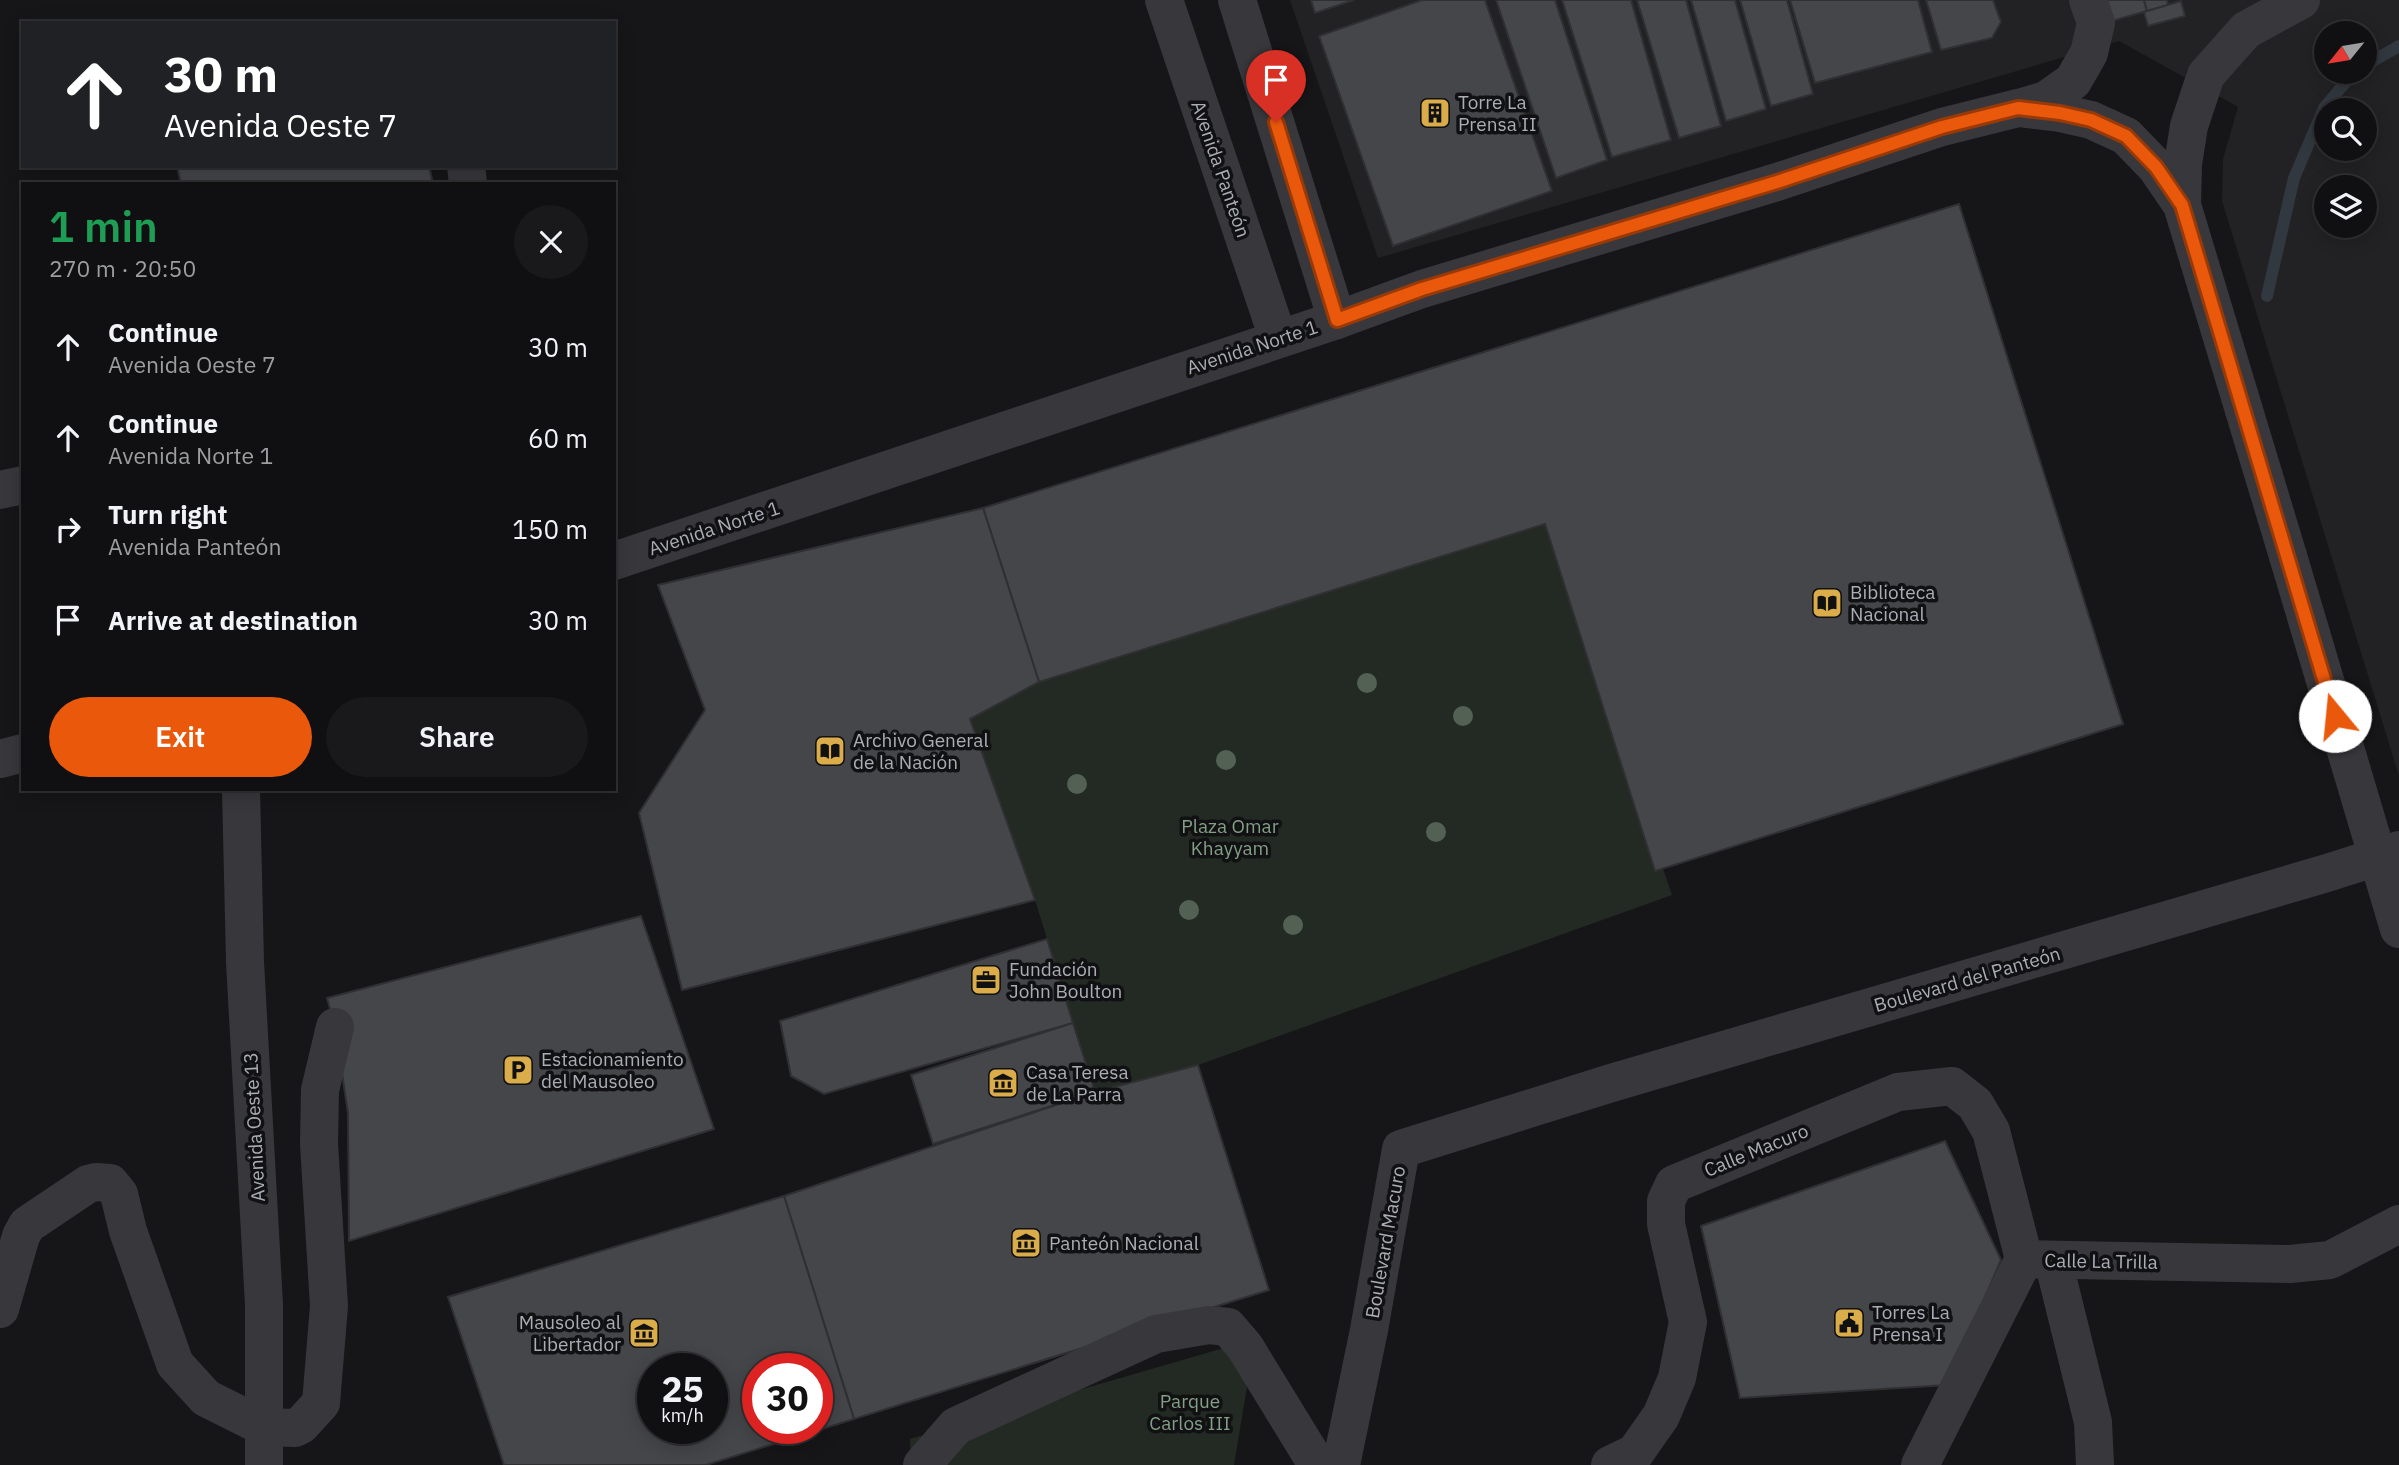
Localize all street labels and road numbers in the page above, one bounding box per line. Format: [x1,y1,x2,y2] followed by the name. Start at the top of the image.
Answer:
[1186,97,1256,241] street label: Avenida Panteón
[1183,314,1321,380] street label: Avenida Norte 1
[645,495,783,561] street label: Avenida Norte 1
[1871,941,2063,1017] street label: Boulevard del Panteón
[238,1052,270,1202] street label: Avenida Oeste 13
[1700,1118,1812,1182] street label: Calle Macuro
[1360,1164,1410,1320] street label: Boulevard Macuro
[2044,1248,2158,1274] street label: Calle La Trilla

